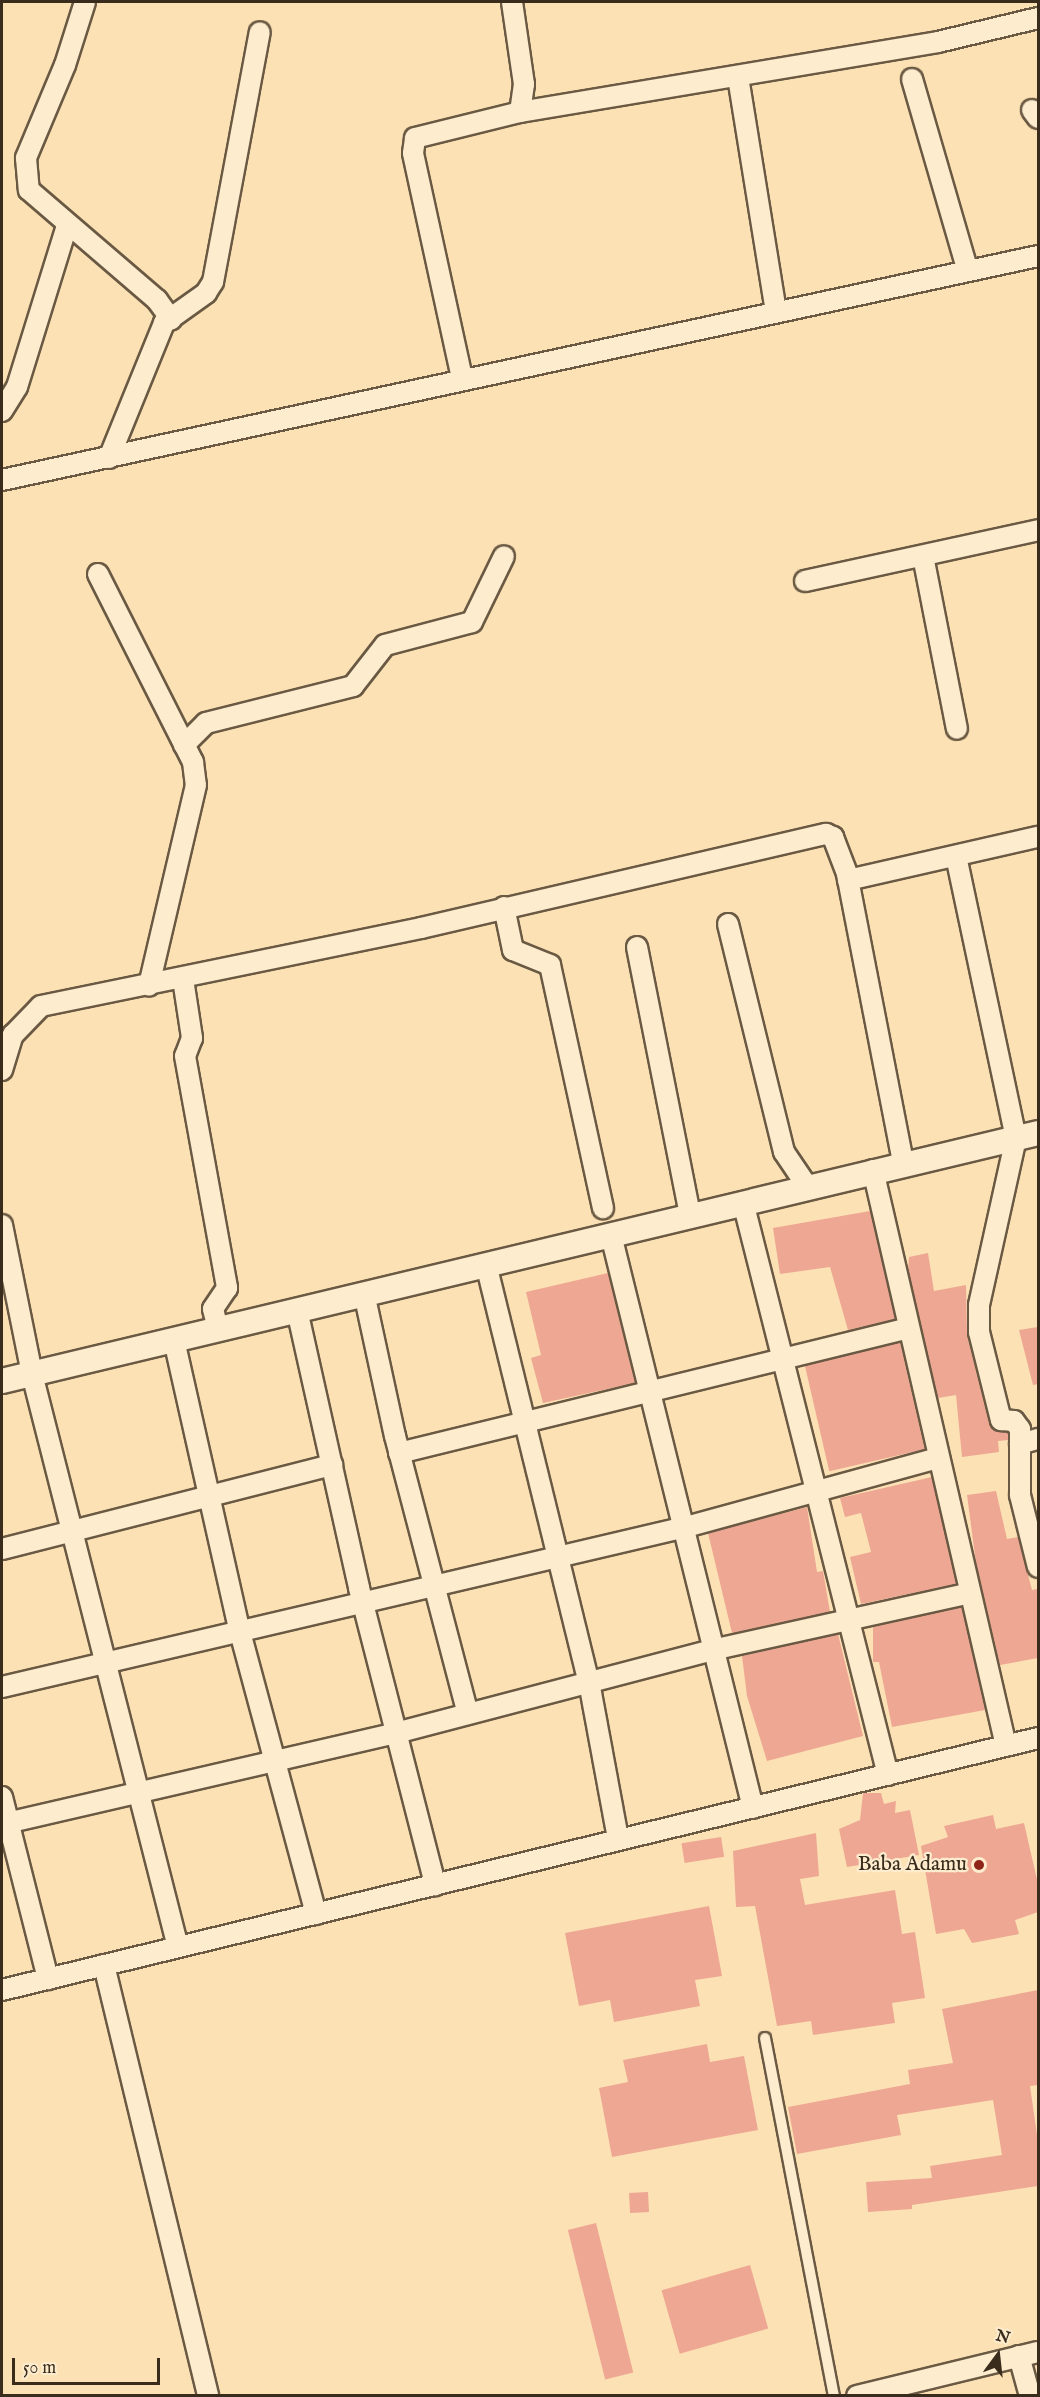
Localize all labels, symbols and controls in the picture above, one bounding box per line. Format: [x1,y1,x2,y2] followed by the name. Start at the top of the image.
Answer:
[858,1852,967,1878] place label: Baba Adamu
[972,1858,986,1872] marker: Baba Adamu
[968,2325,1028,2385] north arrow
[993,2326,1012,2349] text: N
[15,2346,164,2384] scale bar
[23,2357,56,2380] text: 50 m

